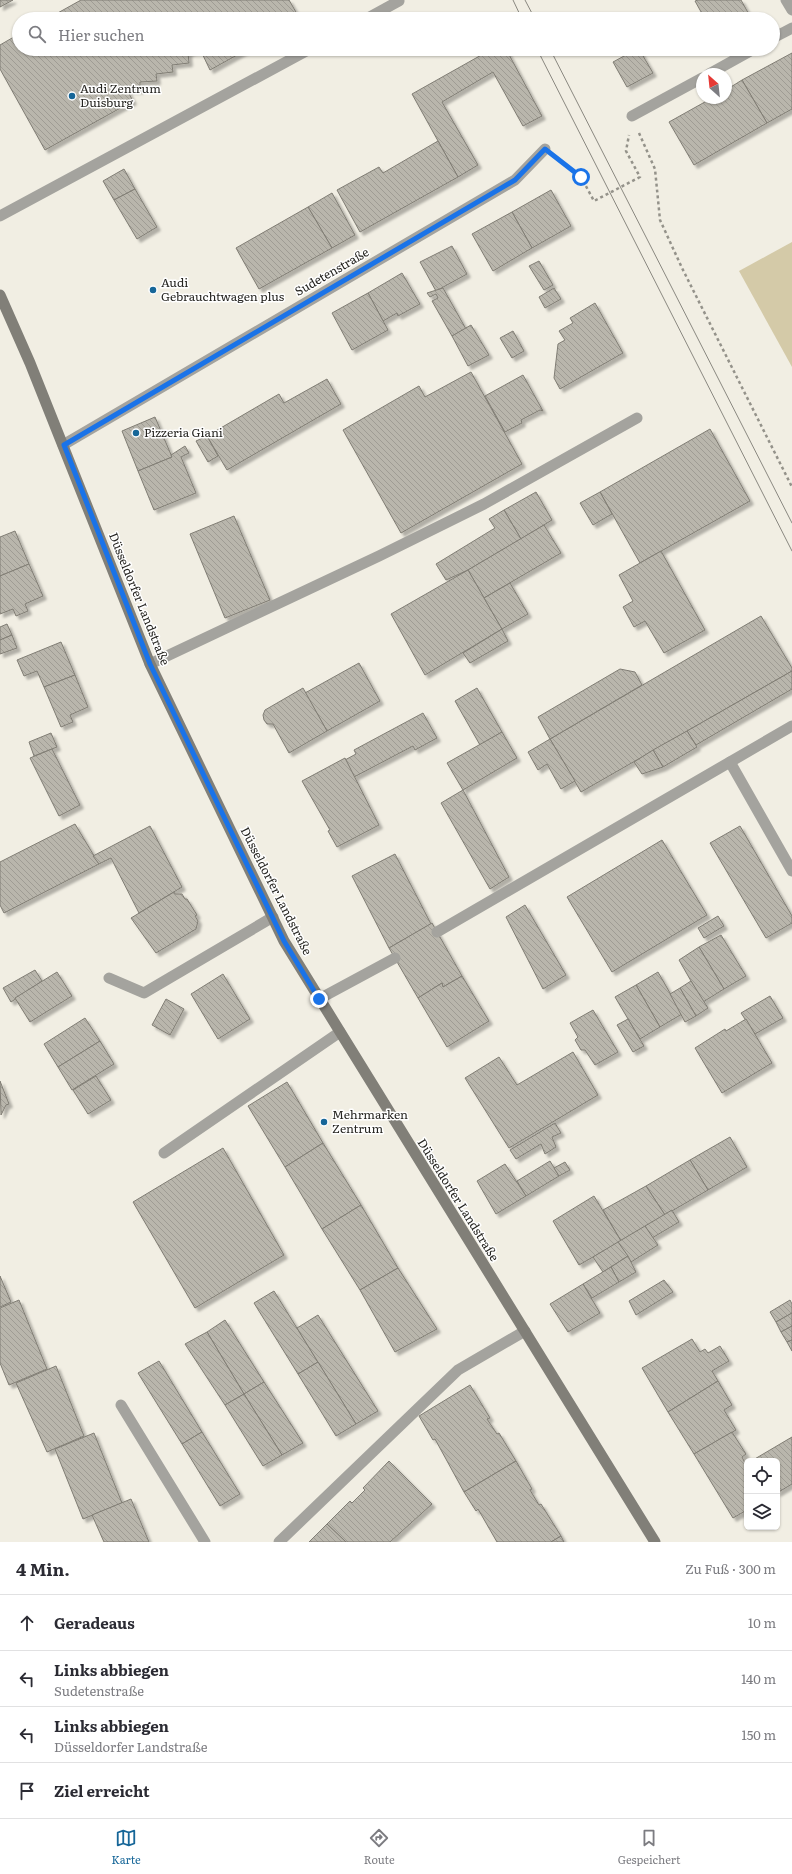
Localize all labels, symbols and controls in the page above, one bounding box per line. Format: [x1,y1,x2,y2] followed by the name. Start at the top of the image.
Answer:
[12,12,780,56] search box
[26,23,48,45] icon: search
[58,23,144,46] text: Hier suchen
[696,68,732,104] north arrow
[80,79,161,111] place label: Audi Zentrum Duisburg
[67,91,77,101] marker: Audi Zentrum Duisburg
[572,168,590,186] route start
[291,243,372,300] street label: Sudetenstraße
[161,273,285,305] place label: Audi Gebrauchtwagen plus
[148,285,158,295] marker: Audi Gebrauchtwagen plus
[144,423,223,441] place label: Pizzeria Giani
[131,428,141,438] marker: Pizzeria Giani
[105,530,175,668] street label: Düsseldorfer Landstraße
[237,823,317,958] street label: Düsseldorfer Landstraße
[310,990,328,1008] route end
[332,1105,408,1137] place label: Mehrmarken Zentrum
[319,1117,329,1127] marker: Mehrmarken Zentrum
[414,1135,504,1264] street label: Düsseldorfer Landstraße
[744,1458,780,1530] map controls
[744,1458,780,1494] button: locate
[744,1494,780,1530] button: layers
[16,1556,70,1581] text: 4 Min.
[685,1559,776,1578] text: Zu Fuß · 300 m
[54,1611,135,1634] text: Geradeaus
[16,1612,38,1634] icon: ahead
[748,1613,776,1632] text: 10 m
[54,1658,169,1681] text: Links abbiegen
[16,1668,38,1690] icon: left
[741,1669,776,1688] text: 140 m
[54,1681,144,1700] text: Sudetenstraße
[54,1714,169,1737] text: Links abbiegen
[16,1724,38,1746] icon: left
[741,1725,776,1744] text: 150 m
[54,1737,208,1756] text: Düsseldorfer Landstraße
[54,1779,149,1802] text: Ziel erreicht
[16,1780,38,1802] icon: arrive
[112,1827,141,1867] tab: Karte
[364,1827,395,1867] tab: Route
[618,1827,680,1867] tab: Gespeichert

